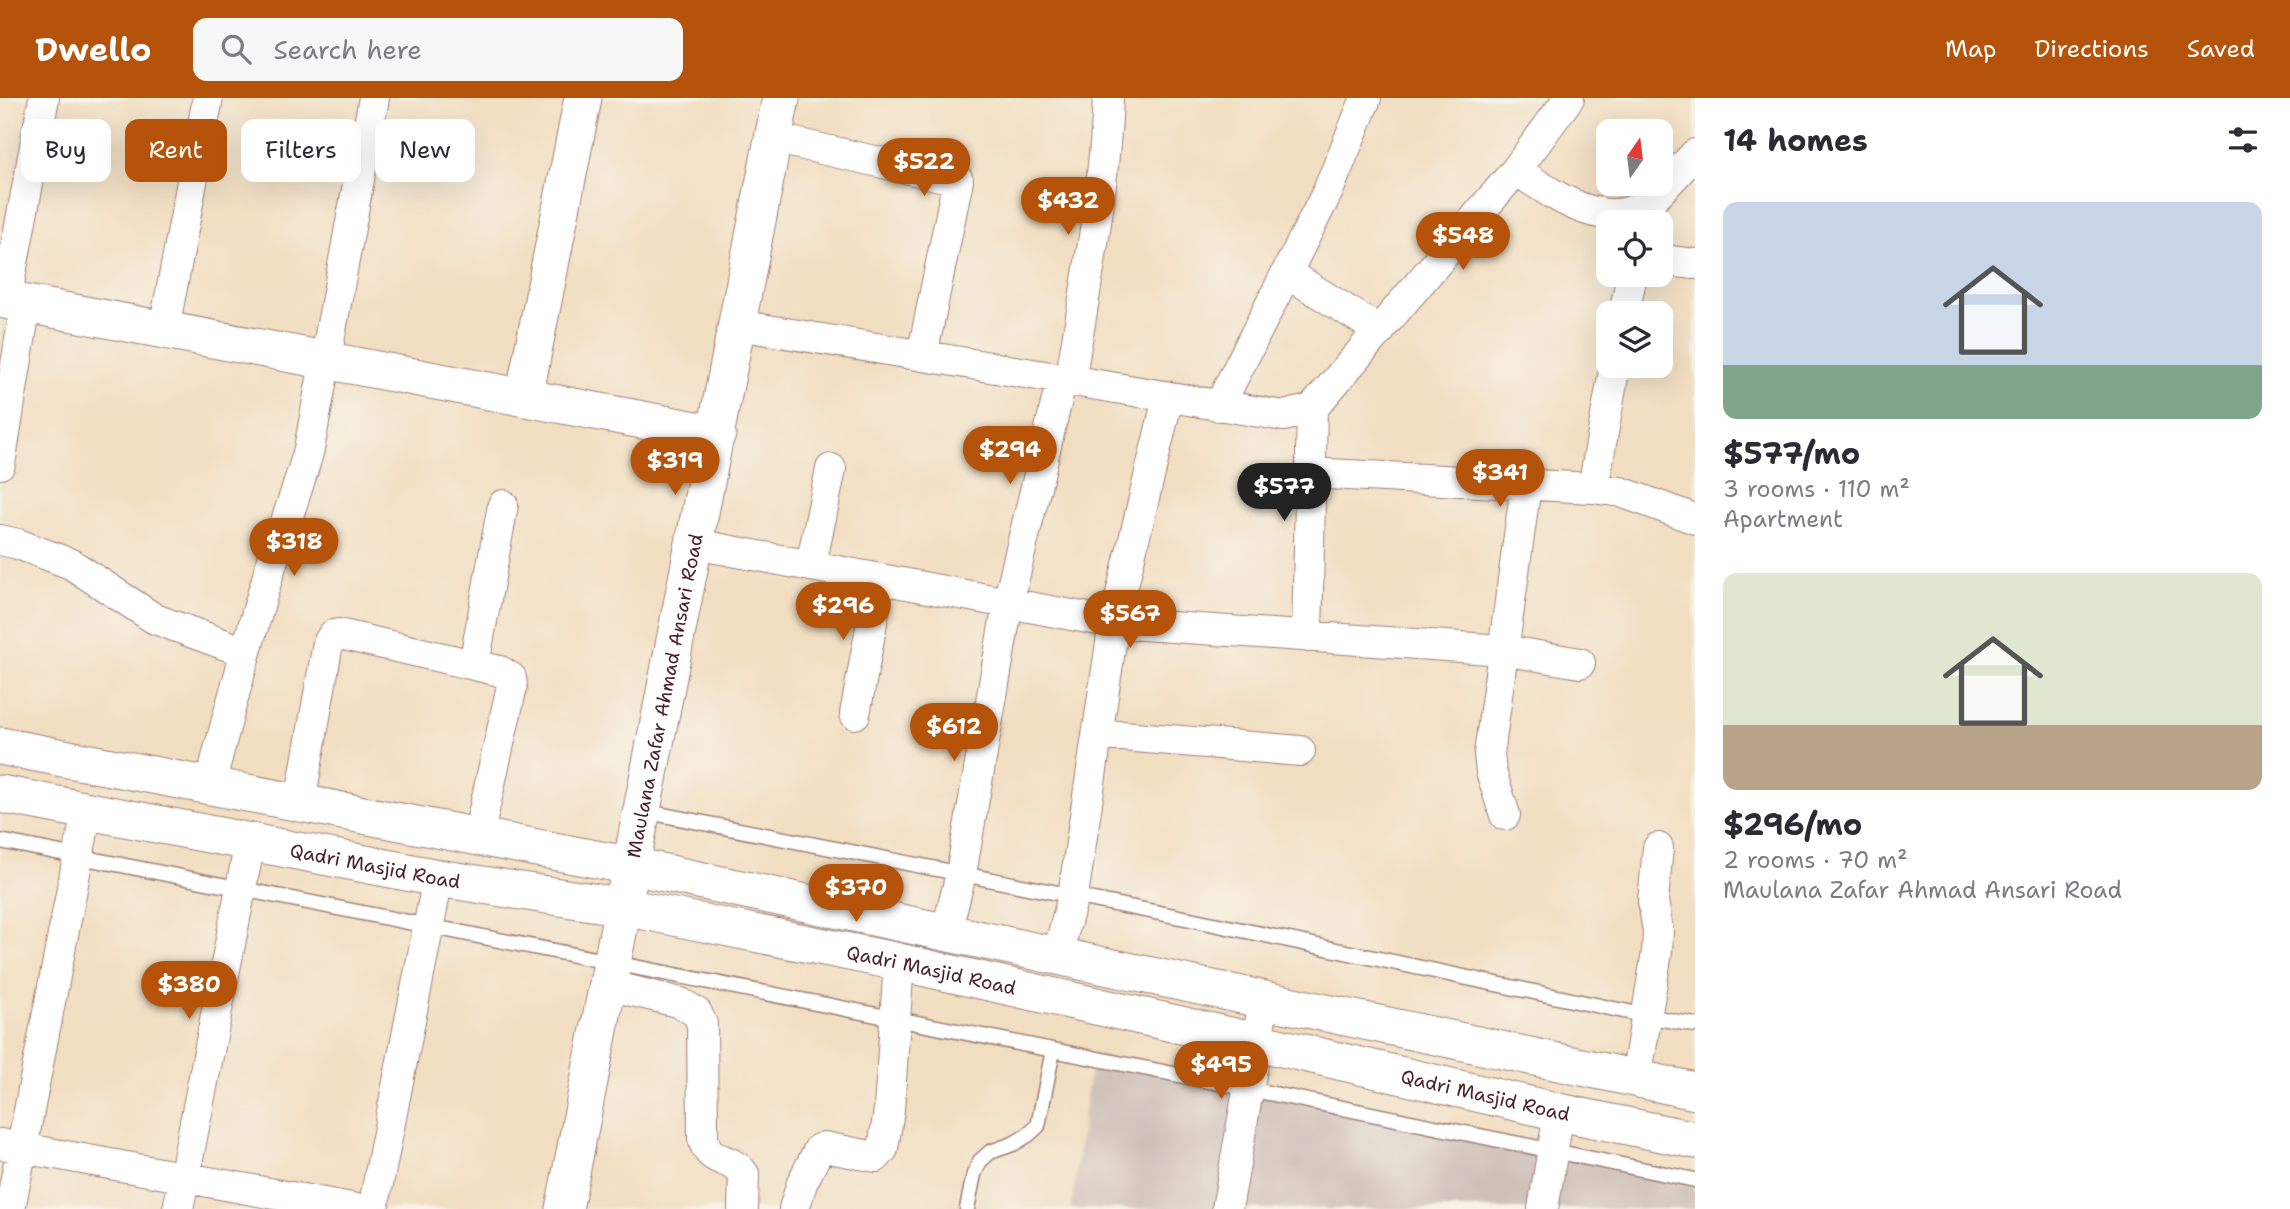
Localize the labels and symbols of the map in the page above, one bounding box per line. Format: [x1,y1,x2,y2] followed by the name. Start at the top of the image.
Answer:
[1596,119,1673,196] north arrow
[883,139,965,198] pin: $522
[1027,178,1109,237] pin: $432
[1422,212,1504,272] pin: $548
[969,426,1051,486] pin: $294
[634,438,716,497] pin: $319
[1459,450,1541,509] pin: $341
[1243,464,1325,523] pin: $577
[253,518,335,578] pin: $318
[621,532,709,860] street label: Maulana Zafar Ahmad Ansari Road
[802,582,884,642] pin: $296
[1089,590,1171,650] pin: $567
[913,704,995,763] pin: $612
[288,838,462,894] street label: Qadri Masjid Road
[815,864,897,924] pin: $370
[844,940,1018,1001] street label: Qadri Masjid Road
[148,962,230,1021] pin: $380
[1180,1042,1262,1101] pin: $495
[1398,1064,1572,1127] street label: Qadri Masjid Road

